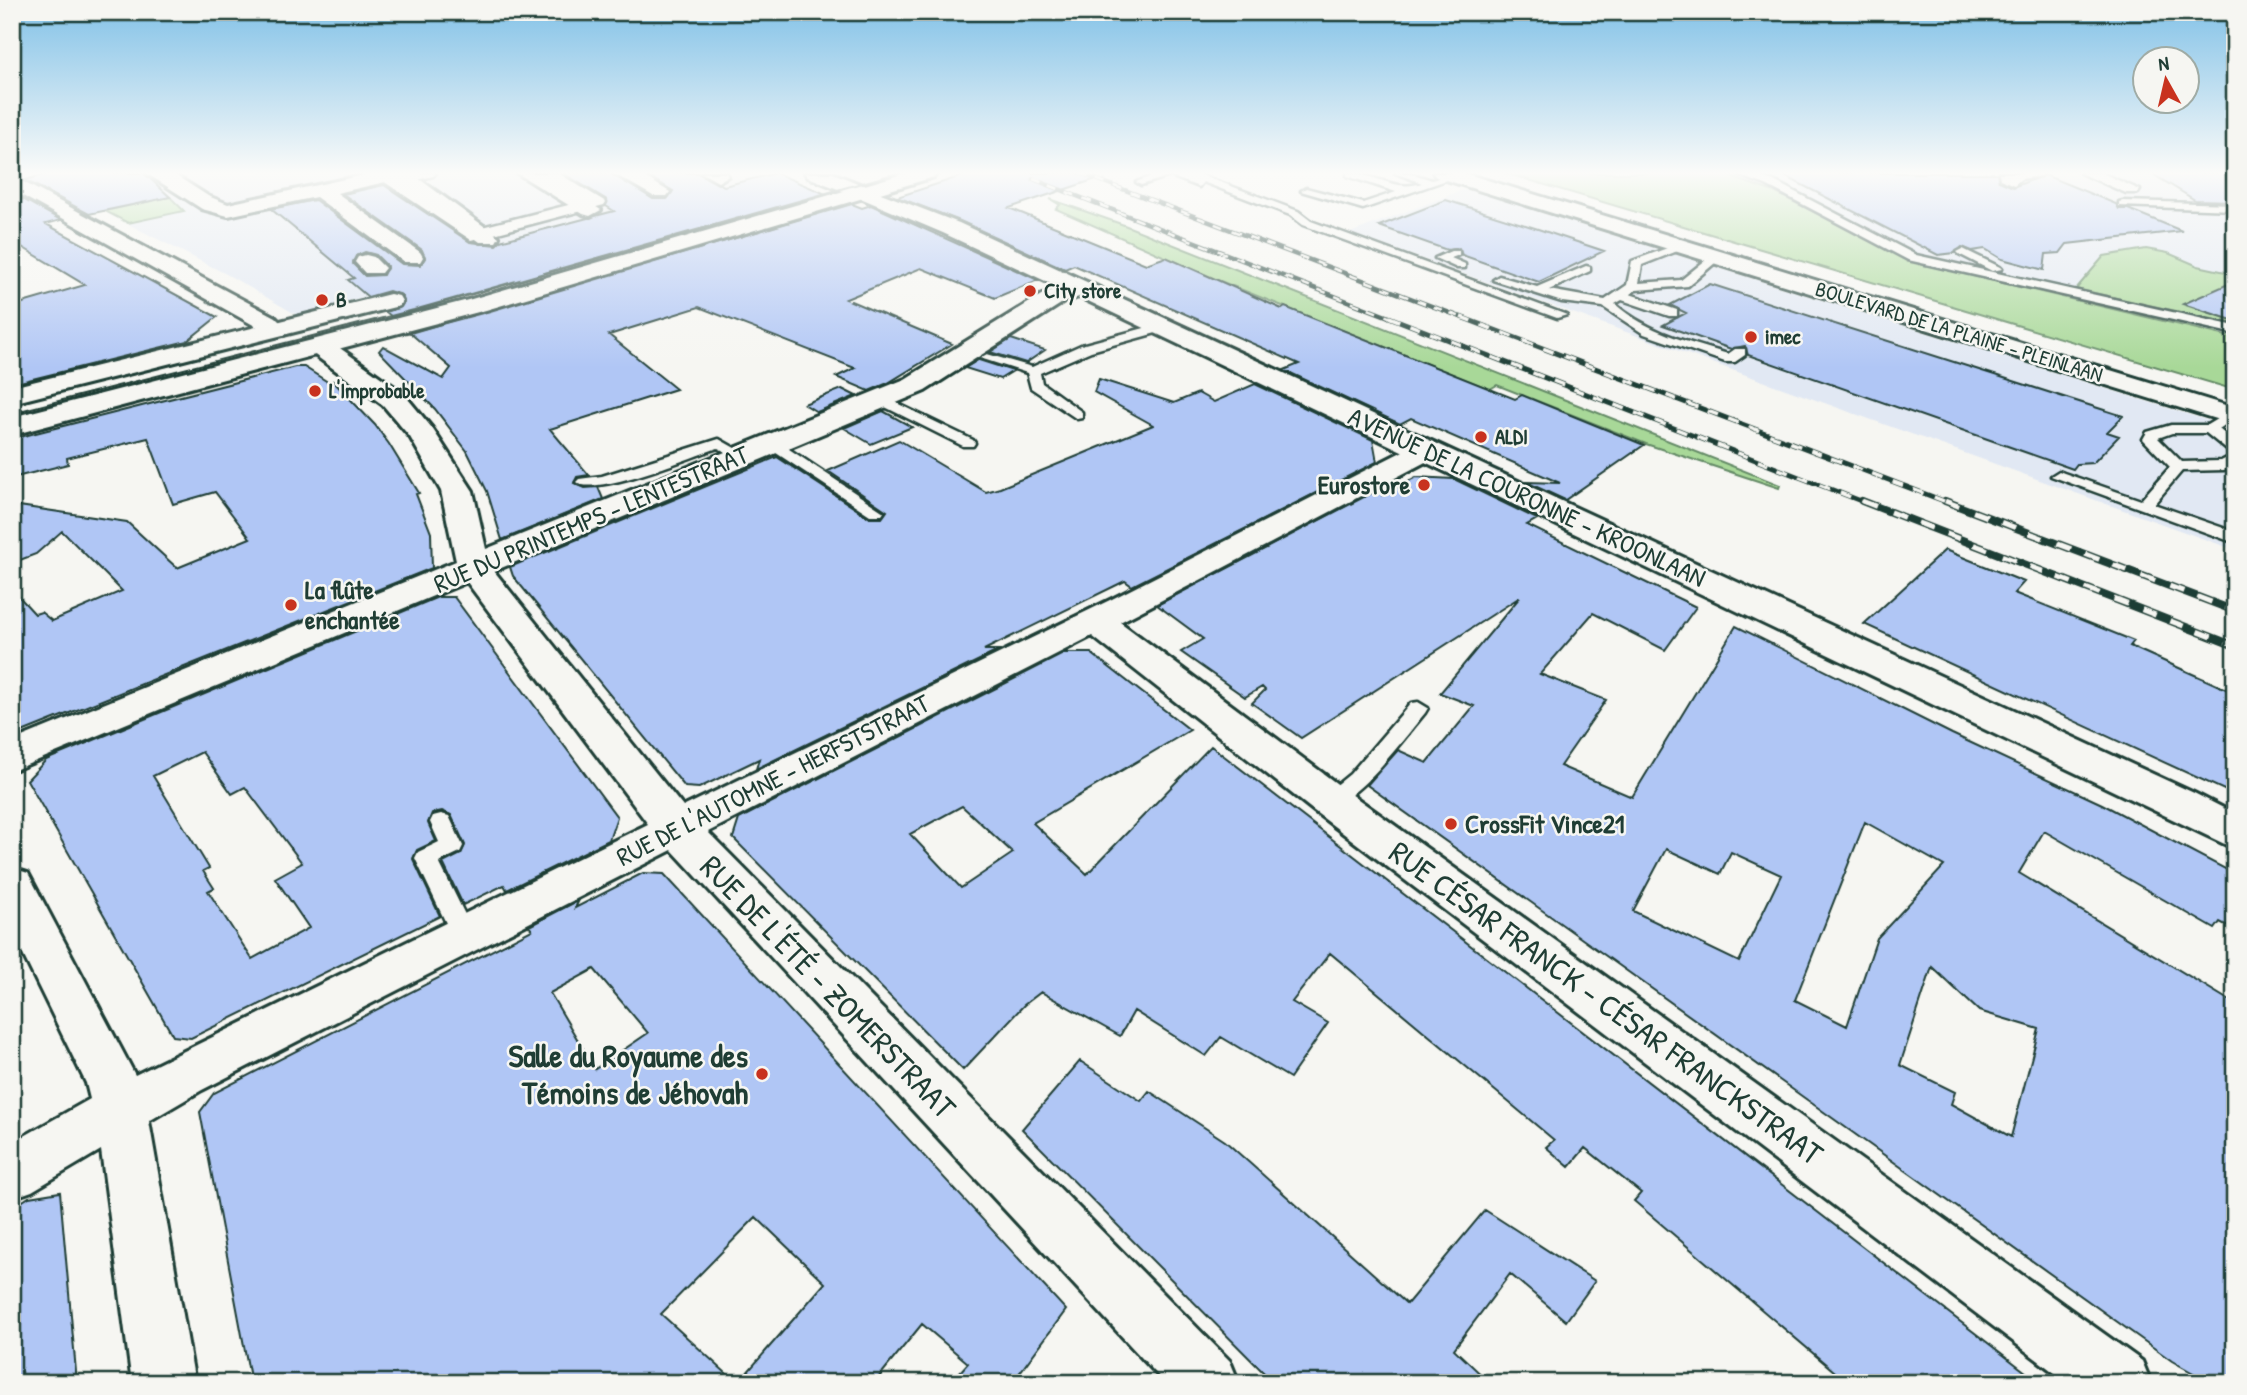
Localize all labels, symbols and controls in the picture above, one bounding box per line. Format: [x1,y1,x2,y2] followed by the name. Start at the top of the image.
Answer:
[2132,46,2202,116] north arrow
[2157,50,2170,77] text: N
[1812,274,2106,389] street label: BOULEVARD DE LA PLAINE - PLEINLAAN
[1044,276,1122,306] place label: City store
[1022,283,1038,299] marker: City store
[336,285,347,314] place label: B
[314,292,330,308] marker: B
[1765,322,1801,351] place label: imec
[1743,329,1759,345] marker: imec
[329,376,425,406] place label: L'Improbable
[307,383,323,399] marker: L'Improbable
[1343,398,1712,595] street label: AVENUE DE LA COURONNE - KROONLAAN
[1495,422,1528,451] place label: ALDI
[1473,429,1489,445] marker: ALDI
[428,436,754,601] street label: RUE DU PRINTEMPS - LENTESTRAAT
[1318,467,1411,502] place label: Eurostore
[1416,477,1432,493] marker: Eurostore
[305,572,400,637] place label: La flûte enchantée
[283,597,299,613] marker: La flûte enchantée
[610,685,936,874] street label: RUE DE L'AUTOMNE - HERFSTSTRAAT
[1465,806,1624,841] place label: CrossFit Vince21
[1443,816,1459,832] marker: CrossFit Vince21
[1381,831,1833,1175] street label: RUE CÉSAR FRANCK - CÉSAR FRANCKSTRAAT
[691,846,966,1128] street label: RUE DE L'ÉTÉ - ZOMERSTRAAT
[509,1034,749,1114] place label: Salle du Royaume des Témoins de Jéhovah
[754,1066,770,1082] marker: Salle du Royaume des Témoins de Jéhovah

